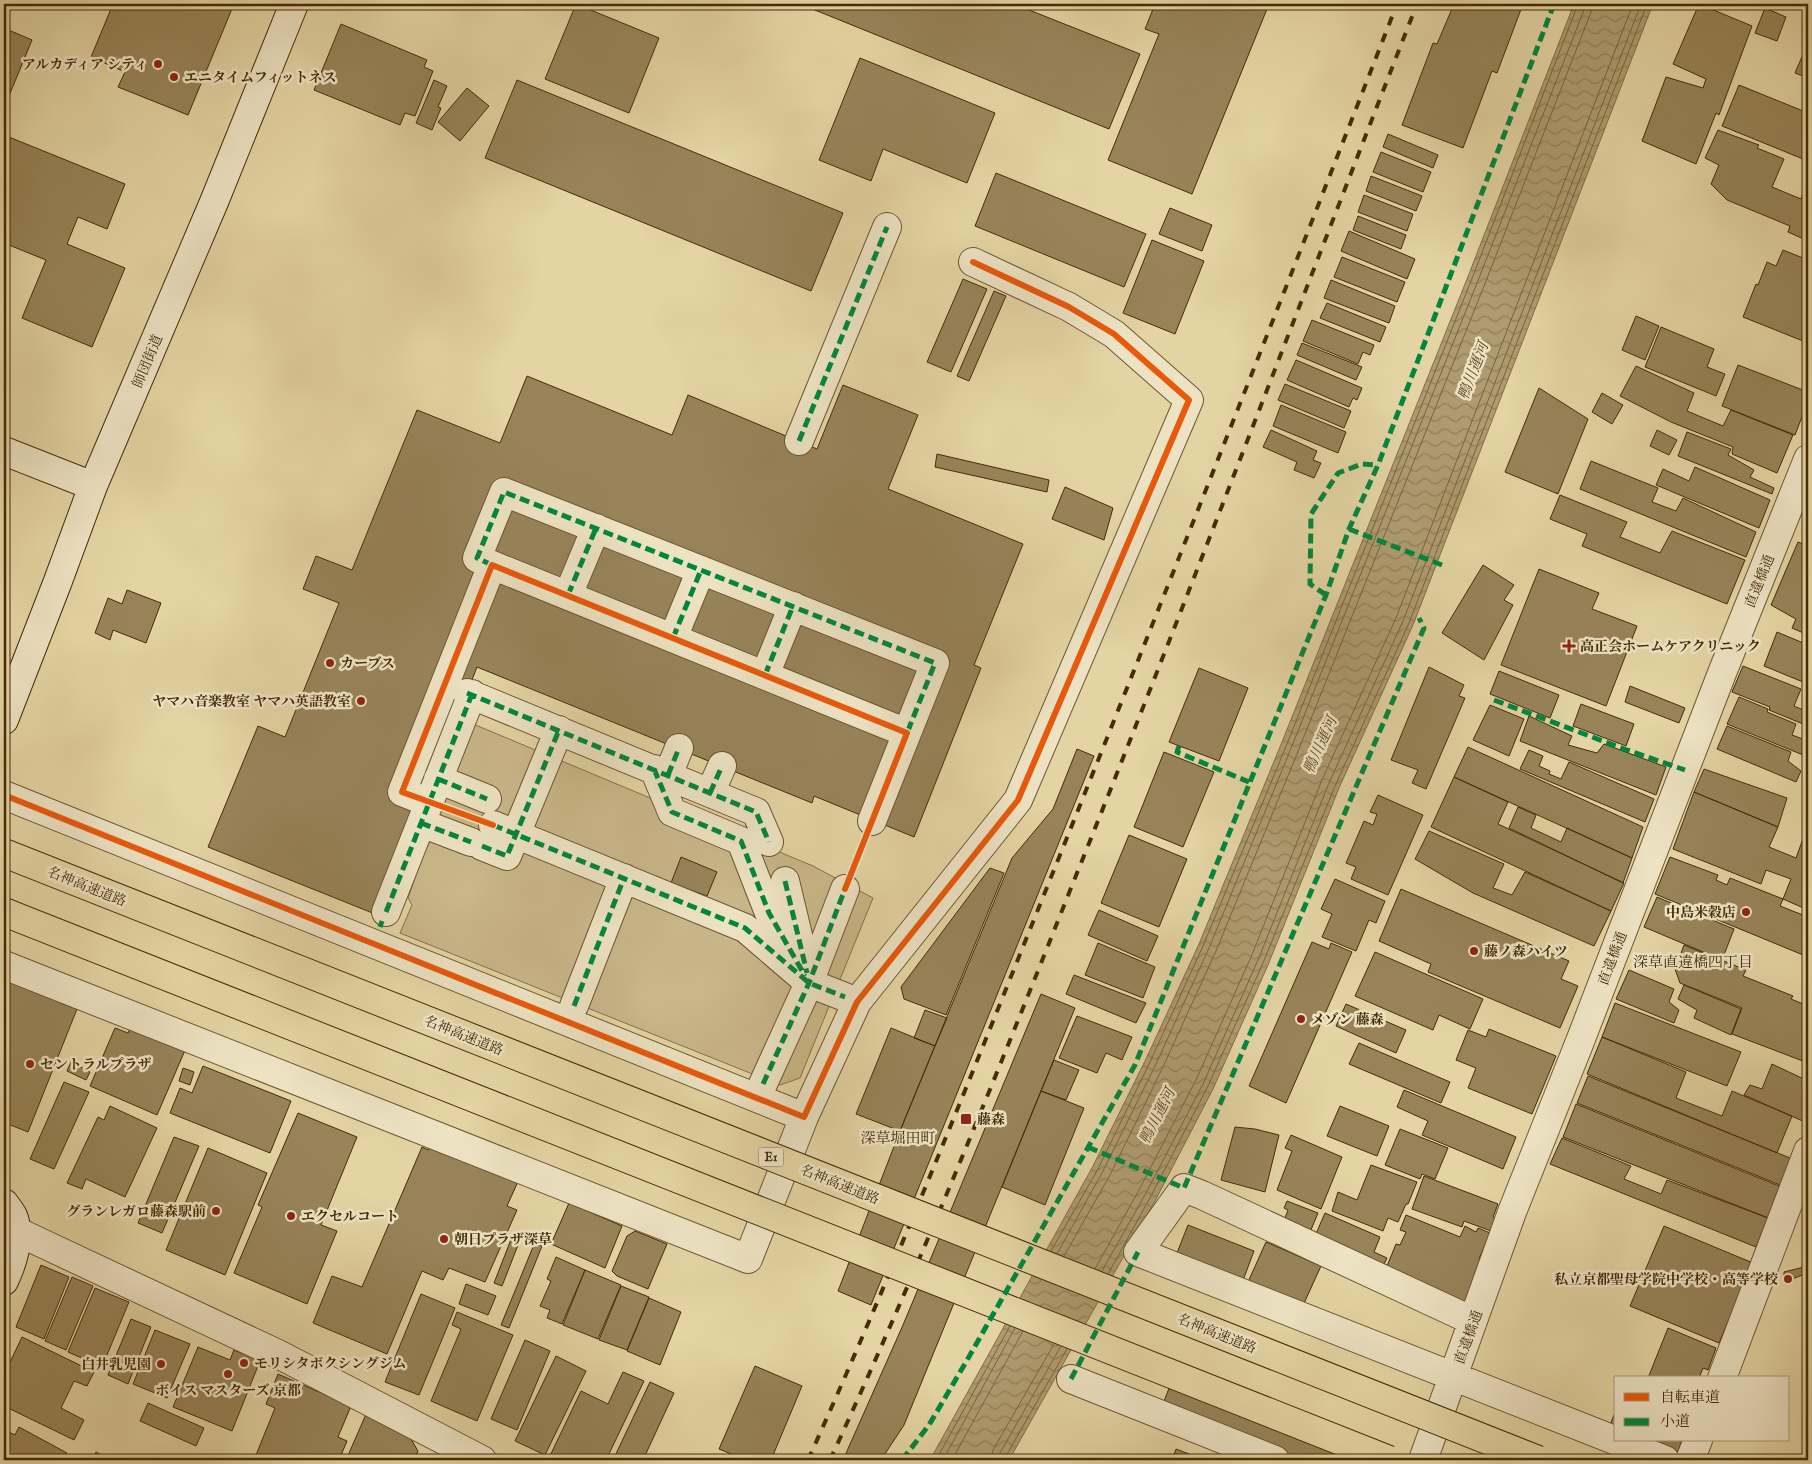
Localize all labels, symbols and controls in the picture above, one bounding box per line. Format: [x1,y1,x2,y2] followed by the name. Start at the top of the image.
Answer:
[22,56,148,74] place label: アルカディア シティ
[152,58,164,70] marker: アルカディア シティ
[184,69,336,87] place label: エニタイムフィットネス
[168,71,180,83] marker: エニタイムフィットネス
[129,332,167,391] street label: 師団街道
[1454,337,1494,403] water label: 鴨川運河
[1741,552,1779,611] street label: 直違橋通
[1580,638,1761,656] place label: 高正会ホームケアクリニック
[1562,639,1576,653] marker: 高正会ホームケアクリニック
[340,655,395,673] place label: カーブス
[324,657,336,669] marker: カーブス
[152,693,351,711] place label: ヤマハ音楽教室 ヤマハ英語教室
[355,695,367,707] marker: ヤマハ音楽教室 ヤマハ英語教室
[1300,711,1343,776] water label: 鴨川運河
[44,863,129,911] street label: 名神高速道路
[1666,904,1736,922] place label: 中島米穀店
[1740,906,1752,918] marker: 中島米穀店
[1594,929,1631,988] street label: 直違橋通
[1484,943,1568,961] place label: 藤ノ森ハイツ
[1468,945,1480,957] marker: 藤ノ森ハイツ
[1633,953,1753,972] district label: 深草直違橋四丁目
[1311,1011,1384,1029] place label: メゾン 藤森
[421,1012,506,1060] street label: 名神高速道路
[1295,1013,1307,1025] marker: メゾン 藤森
[40,1056,152,1074] place label: セントラルプラザ
[24,1058,36,1070] marker: セントラルプラザ
[1135,1083,1181,1147] water label: 鴨川運河
[977,1111,1005,1129] place label: 藤森
[959,1112,973,1126] marker: 藤森
[860,1129,936,1148] district label: 深草堀田町
[758,1148,784,1166] road number: E1
[797,1161,882,1209] street label: 名神高速道路
[66,1203,206,1221] place label: グランレガロ藤森駅前
[210,1205,222,1217] marker: グランレガロ藤森駅前
[301,1208,399,1226] place label: エクセルコート
[285,1210,297,1222] marker: エクセルコート
[454,1231,552,1249] place label: 朝日プラザ深草
[438,1233,450,1245] marker: 朝日プラザ深草
[1554,1271,1778,1289] place label: 私立京都聖母学院中学校・高等学校
[1782,1273,1794,1285] marker: 私立京都聖母学院中学校・高等学校
[1451,1308,1487,1367] street label: 直違橋通
[1174,1310,1259,1358] street label: 名神高速道路
[254,1355,406,1373] place label: モリシタボクシングジム
[81,1356,151,1374] place label: 白井乳児園
[238,1357,250,1369] marker: モリシタボクシングジム
[155,1358,167,1370] marker: 白井乳児園
[222,1368,234,1380] marker: ボイス マスターズ 京都
[1614,1376,1790,1442] legend
[155,1382,301,1400] place label: ボイス マスターズ 京都
[1660,1388,1720,1407] text: 自転車道
[1660,1412,1690,1431] text: 小道

